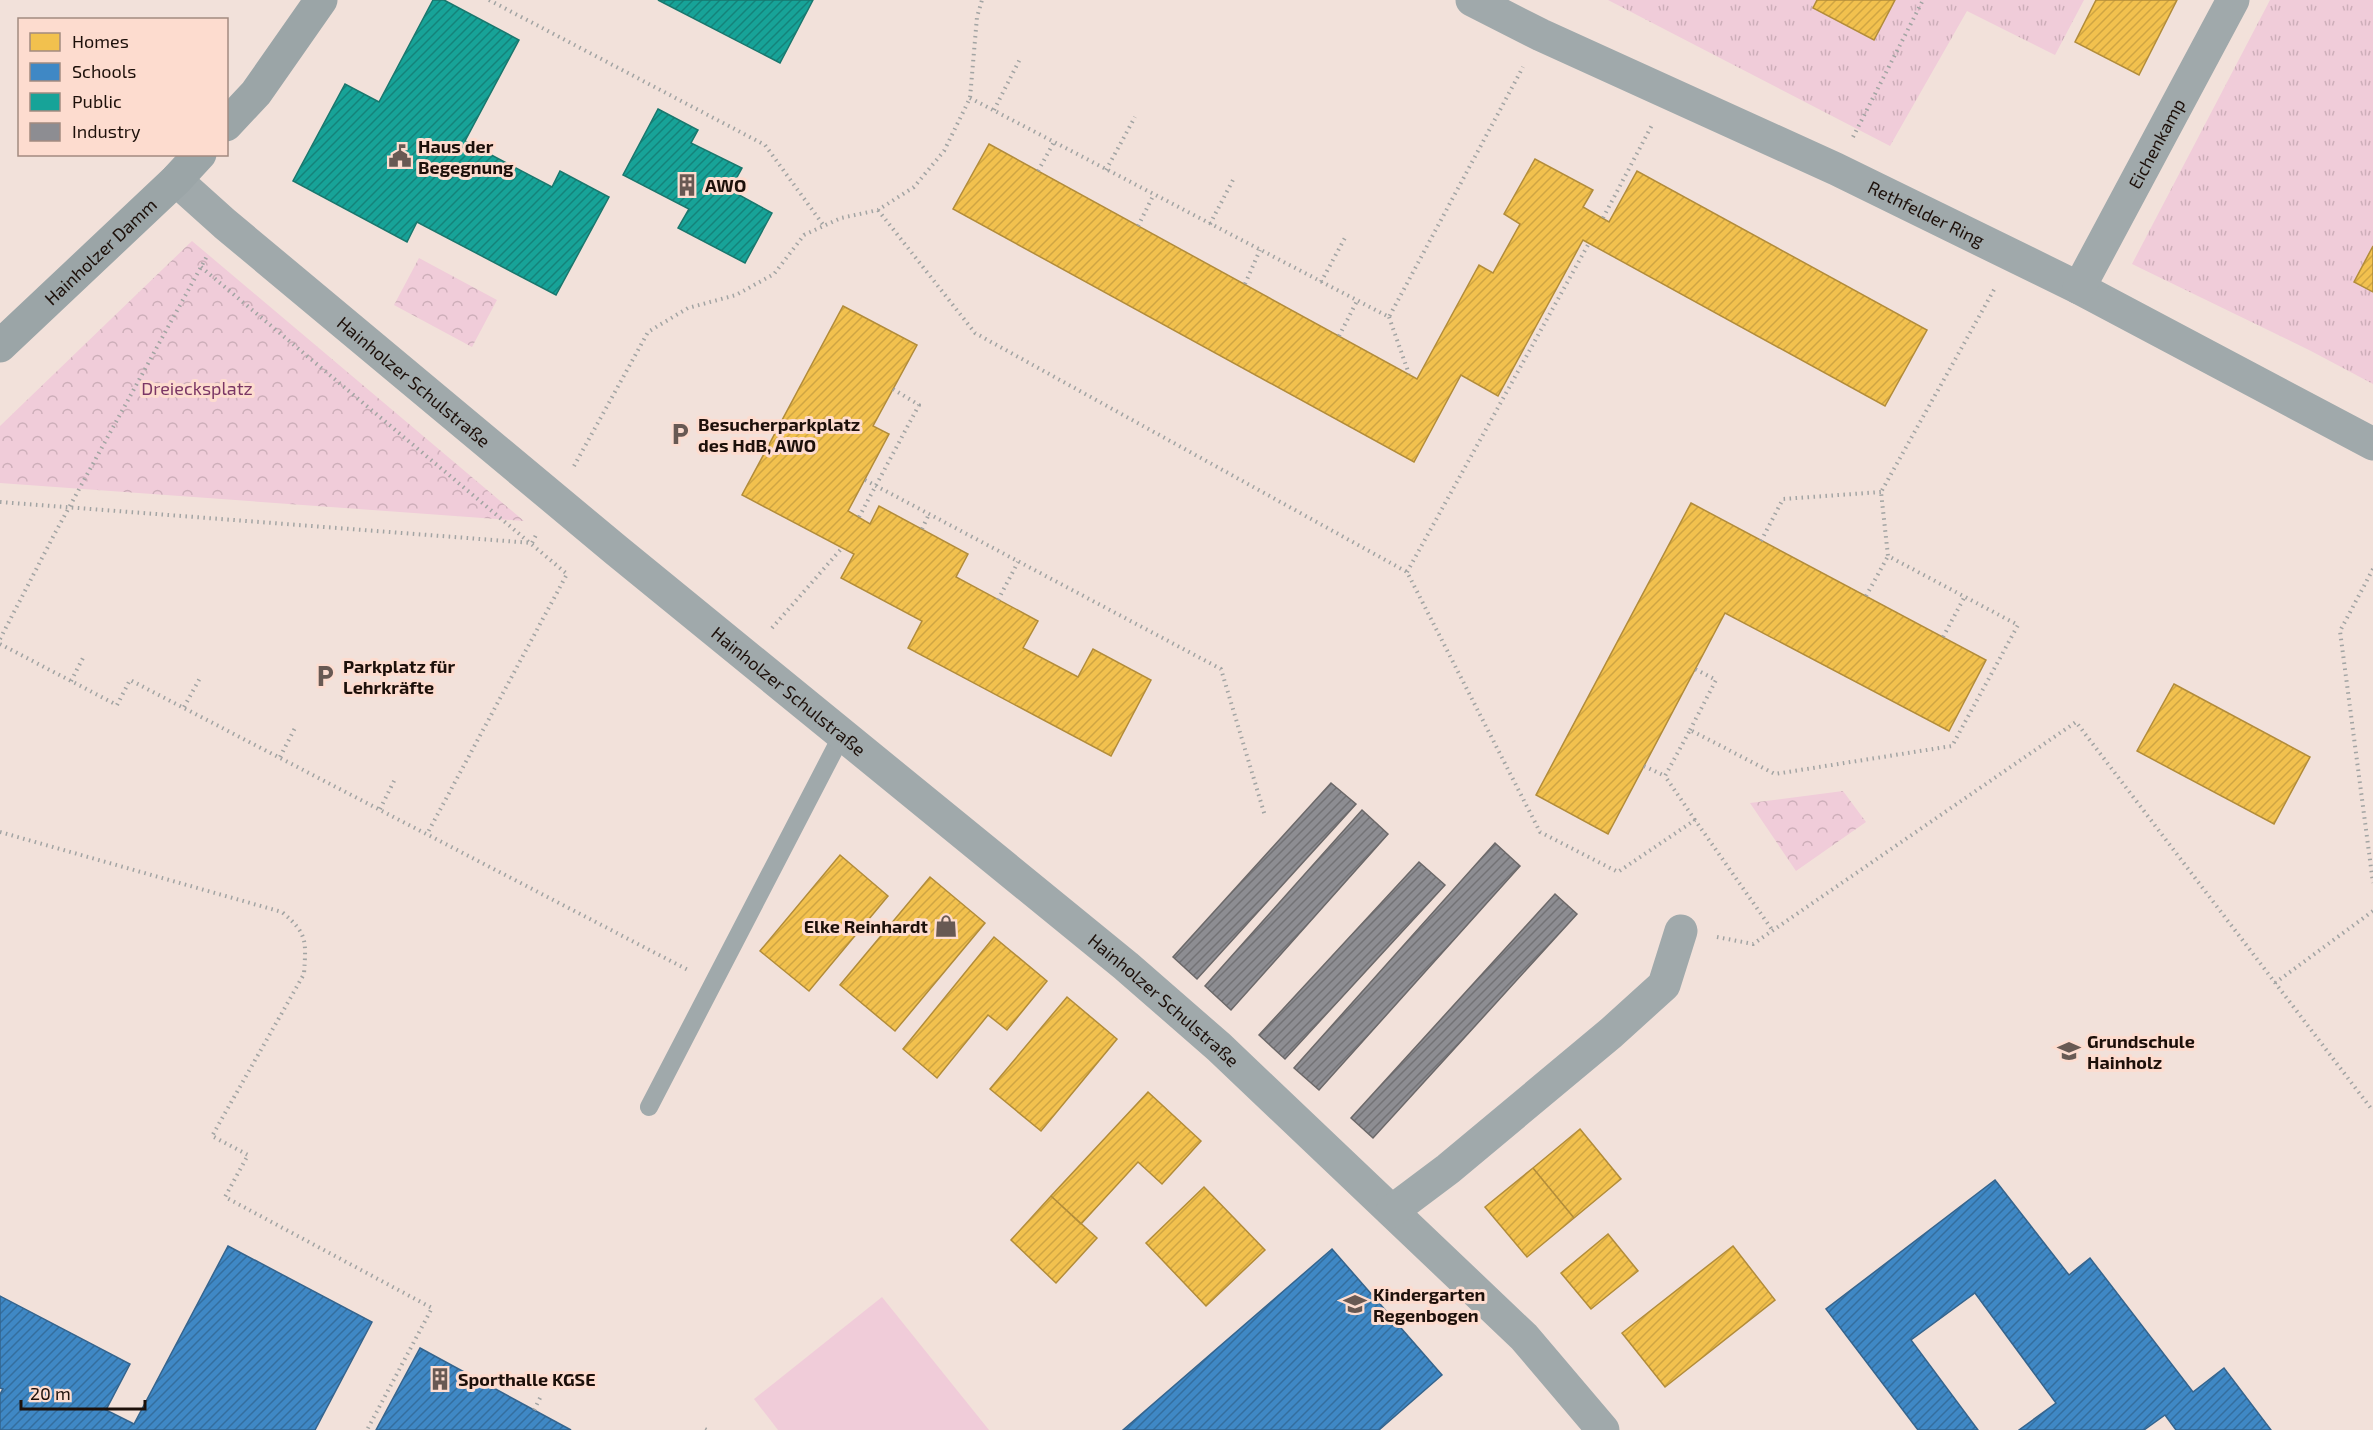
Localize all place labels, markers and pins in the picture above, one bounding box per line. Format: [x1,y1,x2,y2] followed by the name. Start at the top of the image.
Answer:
[418,135,514,178] place label: Haus der Begegnung
[387,143,413,169] public building icon: Haus der Begegnung
[674,172,700,198] building icon: AWO
[705,174,746,196] place label: AWO
[698,413,860,456] place label: Besucherparkplatz des HdB, AWO
[667,421,693,447] parking icon: Besucherparkplatz des HdB, AWO
[343,655,455,698] place label: Parkplatz für Lehrkräfte
[312,663,338,689] parking icon: Parkplatz für Lehrkräfte
[933,913,959,939] shop icon: Elke Reinhardt
[804,915,929,937] place label: Elke Reinhardt
[2087,1030,2195,1073] place label: Grundschule Hainholz
[2056,1038,2082,1064] school or university icon: Grundschule Hainholz
[1373,1283,1485,1326] place label: Kindergarten Regenbogen
[1342,1291,1368,1317] school or university icon: Kindergarten Regenbogen
[427,1366,453,1392] building icon: Sporthalle KGSE
[458,1368,596,1390] place label: Sporthalle KGSE

